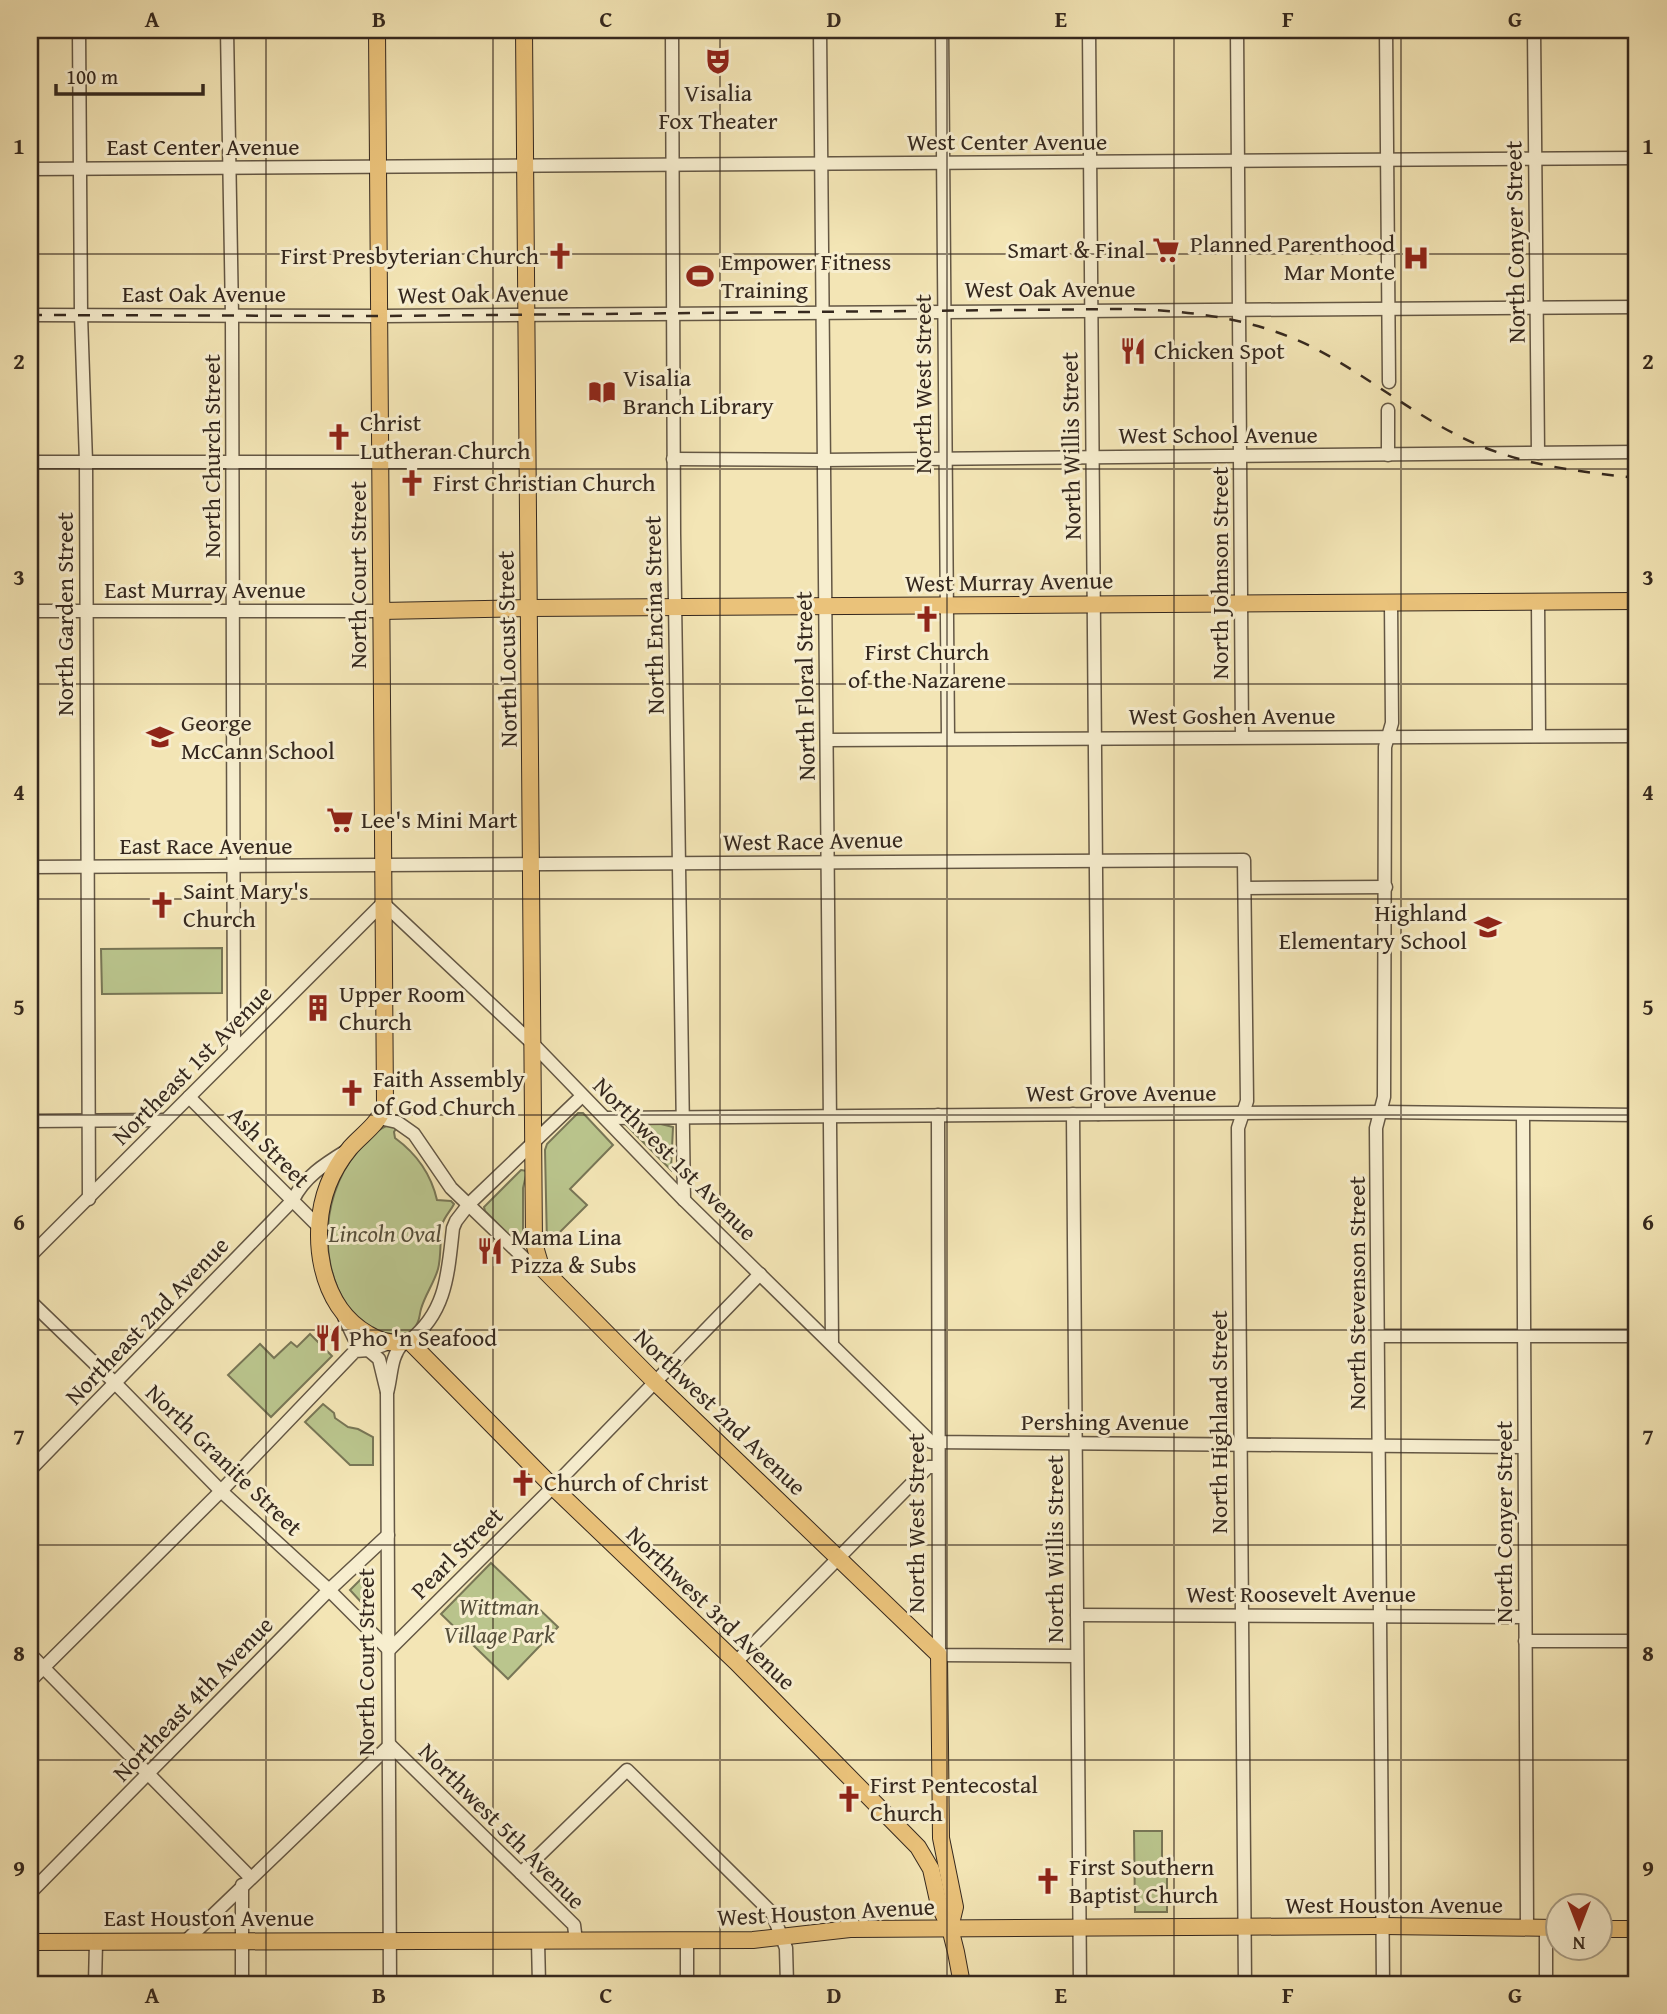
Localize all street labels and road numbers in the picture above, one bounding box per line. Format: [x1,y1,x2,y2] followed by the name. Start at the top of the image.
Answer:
[907,124,1107,159] street label: West Center Avenue
[106,129,300,164] street label: East Center Avenue
[1495,140,1534,344] street label: North Conyer Street
[964,271,1136,306] street label: West Oak Avenue
[397,275,569,312] street label: West Oak Avenue
[122,276,286,311] street label: East Oak Avenue
[905,294,940,474] street label: North West Street
[1051,351,1090,540] street label: North Willis Street
[194,354,229,558] street label: North Church Street
[1118,417,1318,452] street label: West School Avenue
[1202,466,1237,680] street label: North Johnson Street
[340,481,375,669] street label: North Court Street
[47,512,82,716] street label: North Garden Street
[634,515,673,715] street label: North Encina Street
[487,550,526,748] street label: North Locust Street
[904,562,1114,601] street label: West Murray Avenue
[104,572,306,607] street label: East Murray Avenue
[785,590,824,781] street label: North Floral Street
[1128,698,1336,733] street label: West Goshen Avenue
[723,821,903,860] street label: West Race Avenue
[120,828,292,863] street label: East Race Avenue
[104,977,280,1153] street label: Northeast 1st Avenue
[585,1069,765,1249] street label: Northwest 1st Avenue
[1025,1075,1217,1110] street label: West Grove Avenue
[220,1098,319,1196] street label: Ash Street
[1339,1176,1374,1410] street label: North Stevenson Street
[57,1228,237,1413] street label: Northeast 2nd Avenue
[1201,1310,1236,1534] street label: North Highland Street
[626,1320,814,1503] street label: Northwest 2nd Avenue
[138,1375,311,1544] street label: North Granite Street
[1021,1404,1189,1439] street label: Pershing Avenue
[1486,1420,1521,1623] street label: North Conyer Street
[898,1433,933,1613] street label: North West Street
[1037,1455,1072,1643] street label: North Willis Street
[403,1498,511,1607] street label: Pearl Street
[619,1517,804,1698] street label: Northwest 3rd Avenue
[348,1568,383,1756] street label: North Court Street
[1186,1576,1416,1611] street label: West Roosevelt Avenue
[104,1608,281,1789] street label: Northeast 4th Avenue
[411,1734,594,1917] street label: Northwest 5th Avenue
[1285,1887,1503,1922] street label: West Houston Avenue
[716,1888,936,1935] street label: West Houston Avenue
[104,1900,314,1935] street label: East Houston Avenue

